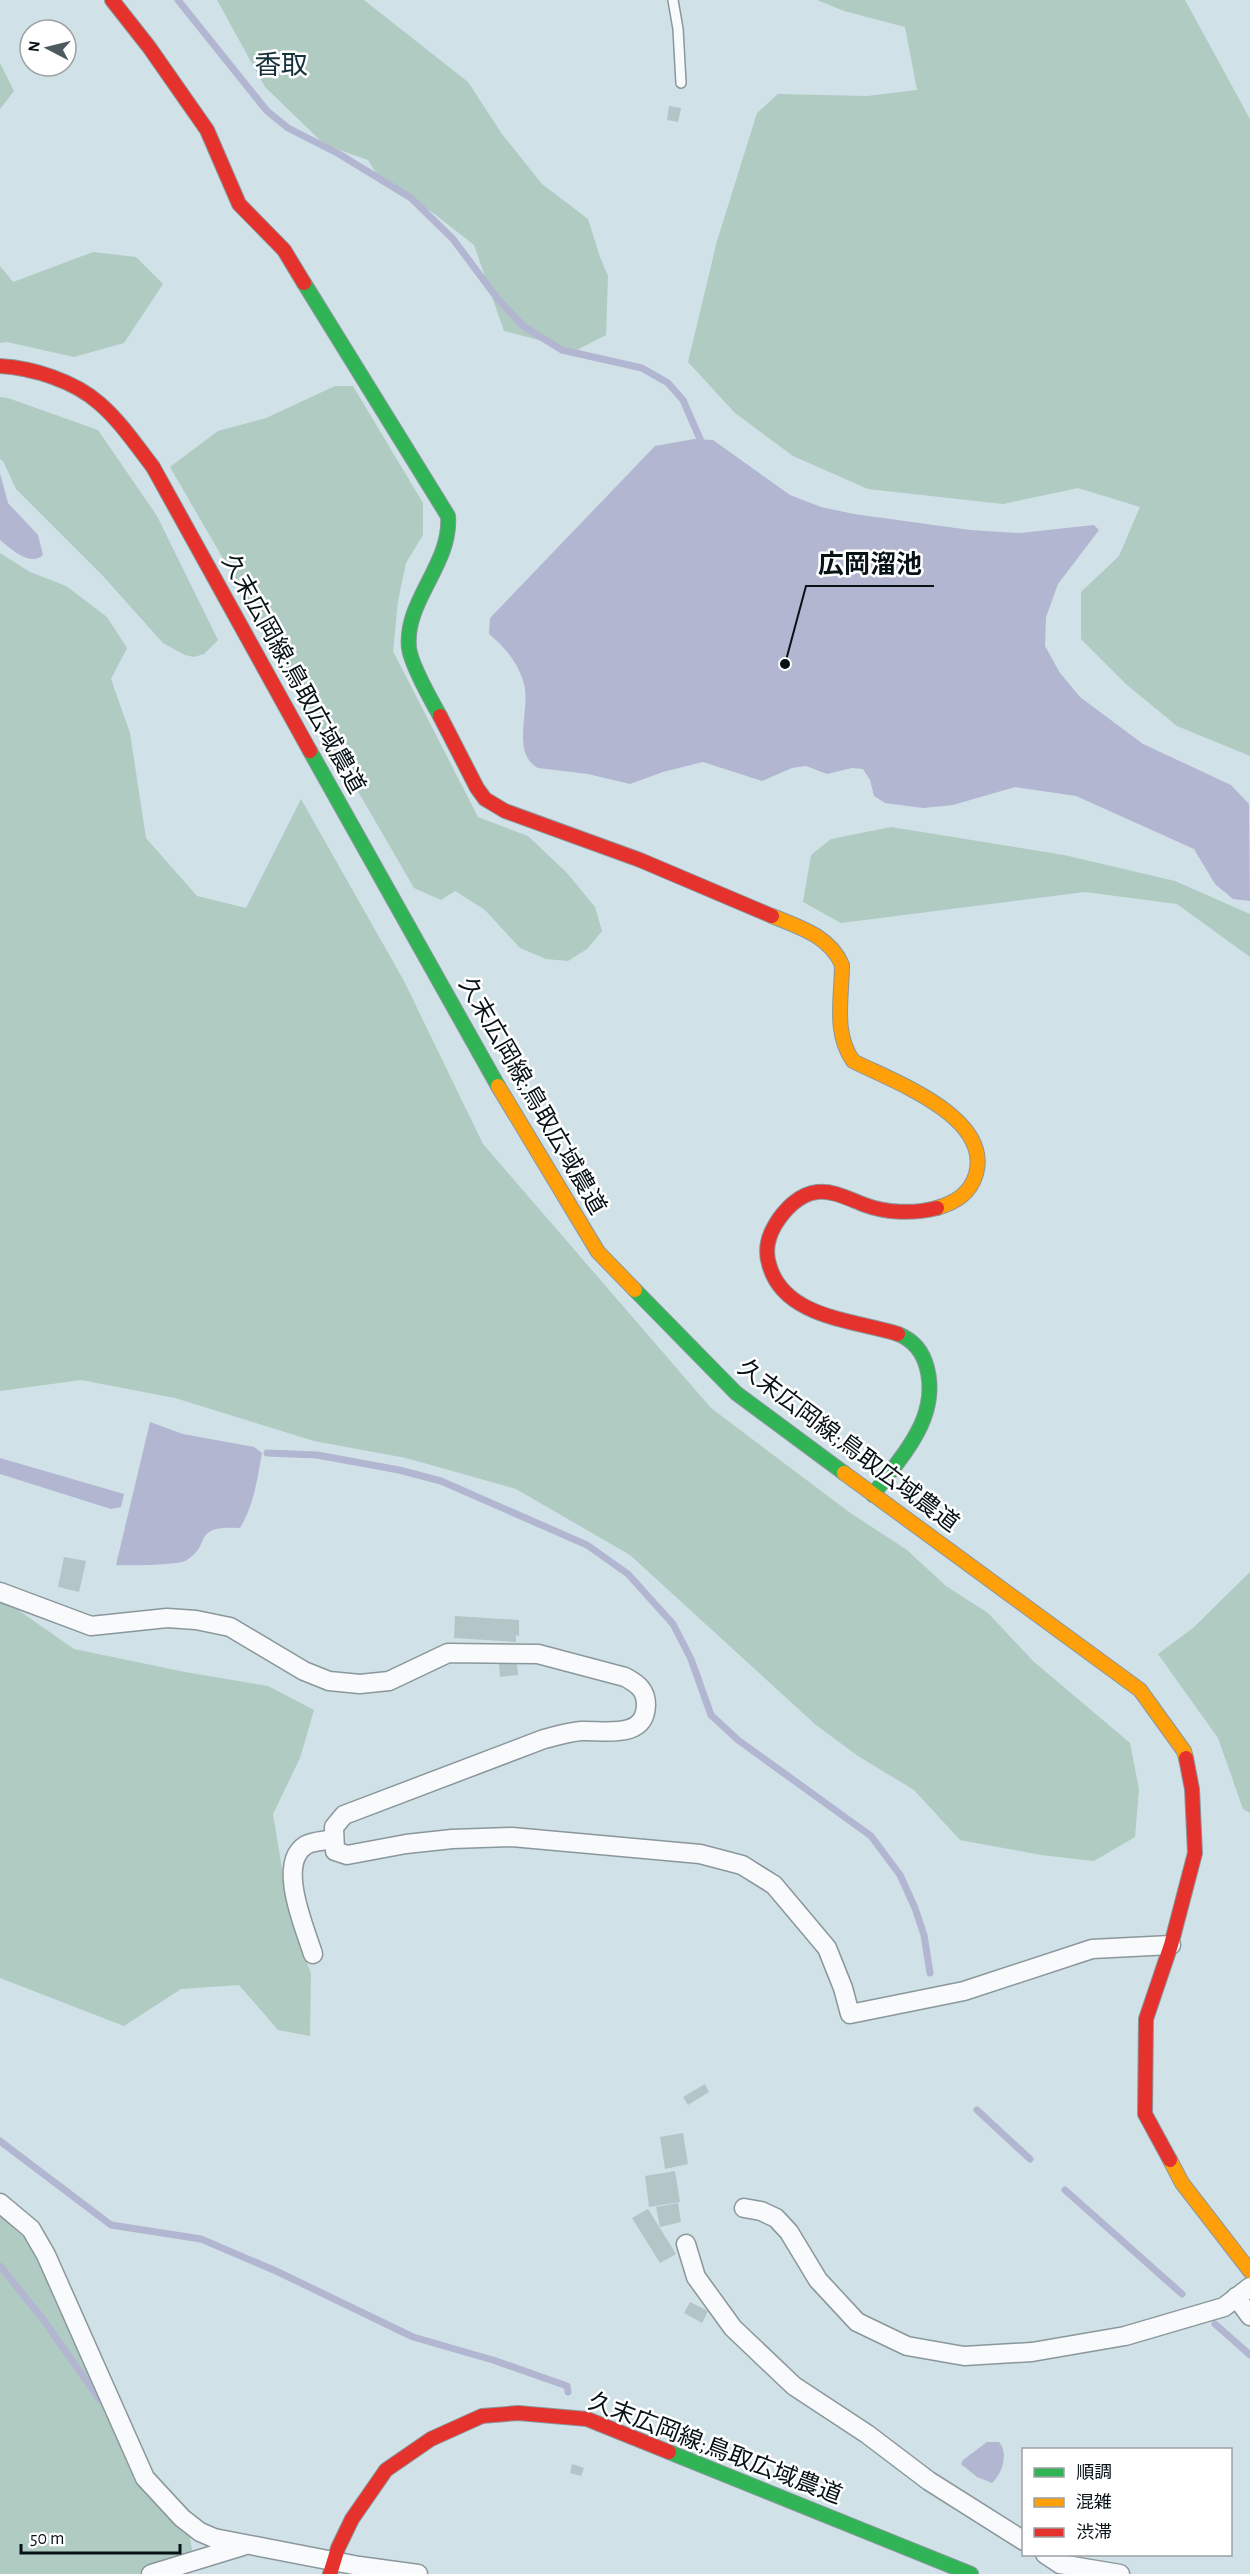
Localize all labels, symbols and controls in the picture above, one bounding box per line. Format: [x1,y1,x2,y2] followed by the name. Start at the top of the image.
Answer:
[18,18,78,78] north arrow
[25,40,43,53] text: N
[254,51,308,79] district label: 香取
[806,542,934,586] callout: 広岡溜池
[217,549,371,798] street label: 久末広岡線;鳥取広域農道
[818,550,922,578] text: 広岡溜池
[454,972,611,1219] street label: 久末広岡線;鳥取広域農道
[733,1354,964,1537] street label: 久末広岡線;鳥取広域農道
[585,2388,846,2508] street label: 久末広岡線;鳥取広域農道
[1022,2448,1232,2556] legend
[1076,2464,1112,2482] text: 順調
[1076,2492,1112,2512] text: 混雑
[21,2517,180,2555] scale bar
[1076,2523,1112,2542] text: 渋滞
[30,2530,64,2548] text: 50 m

